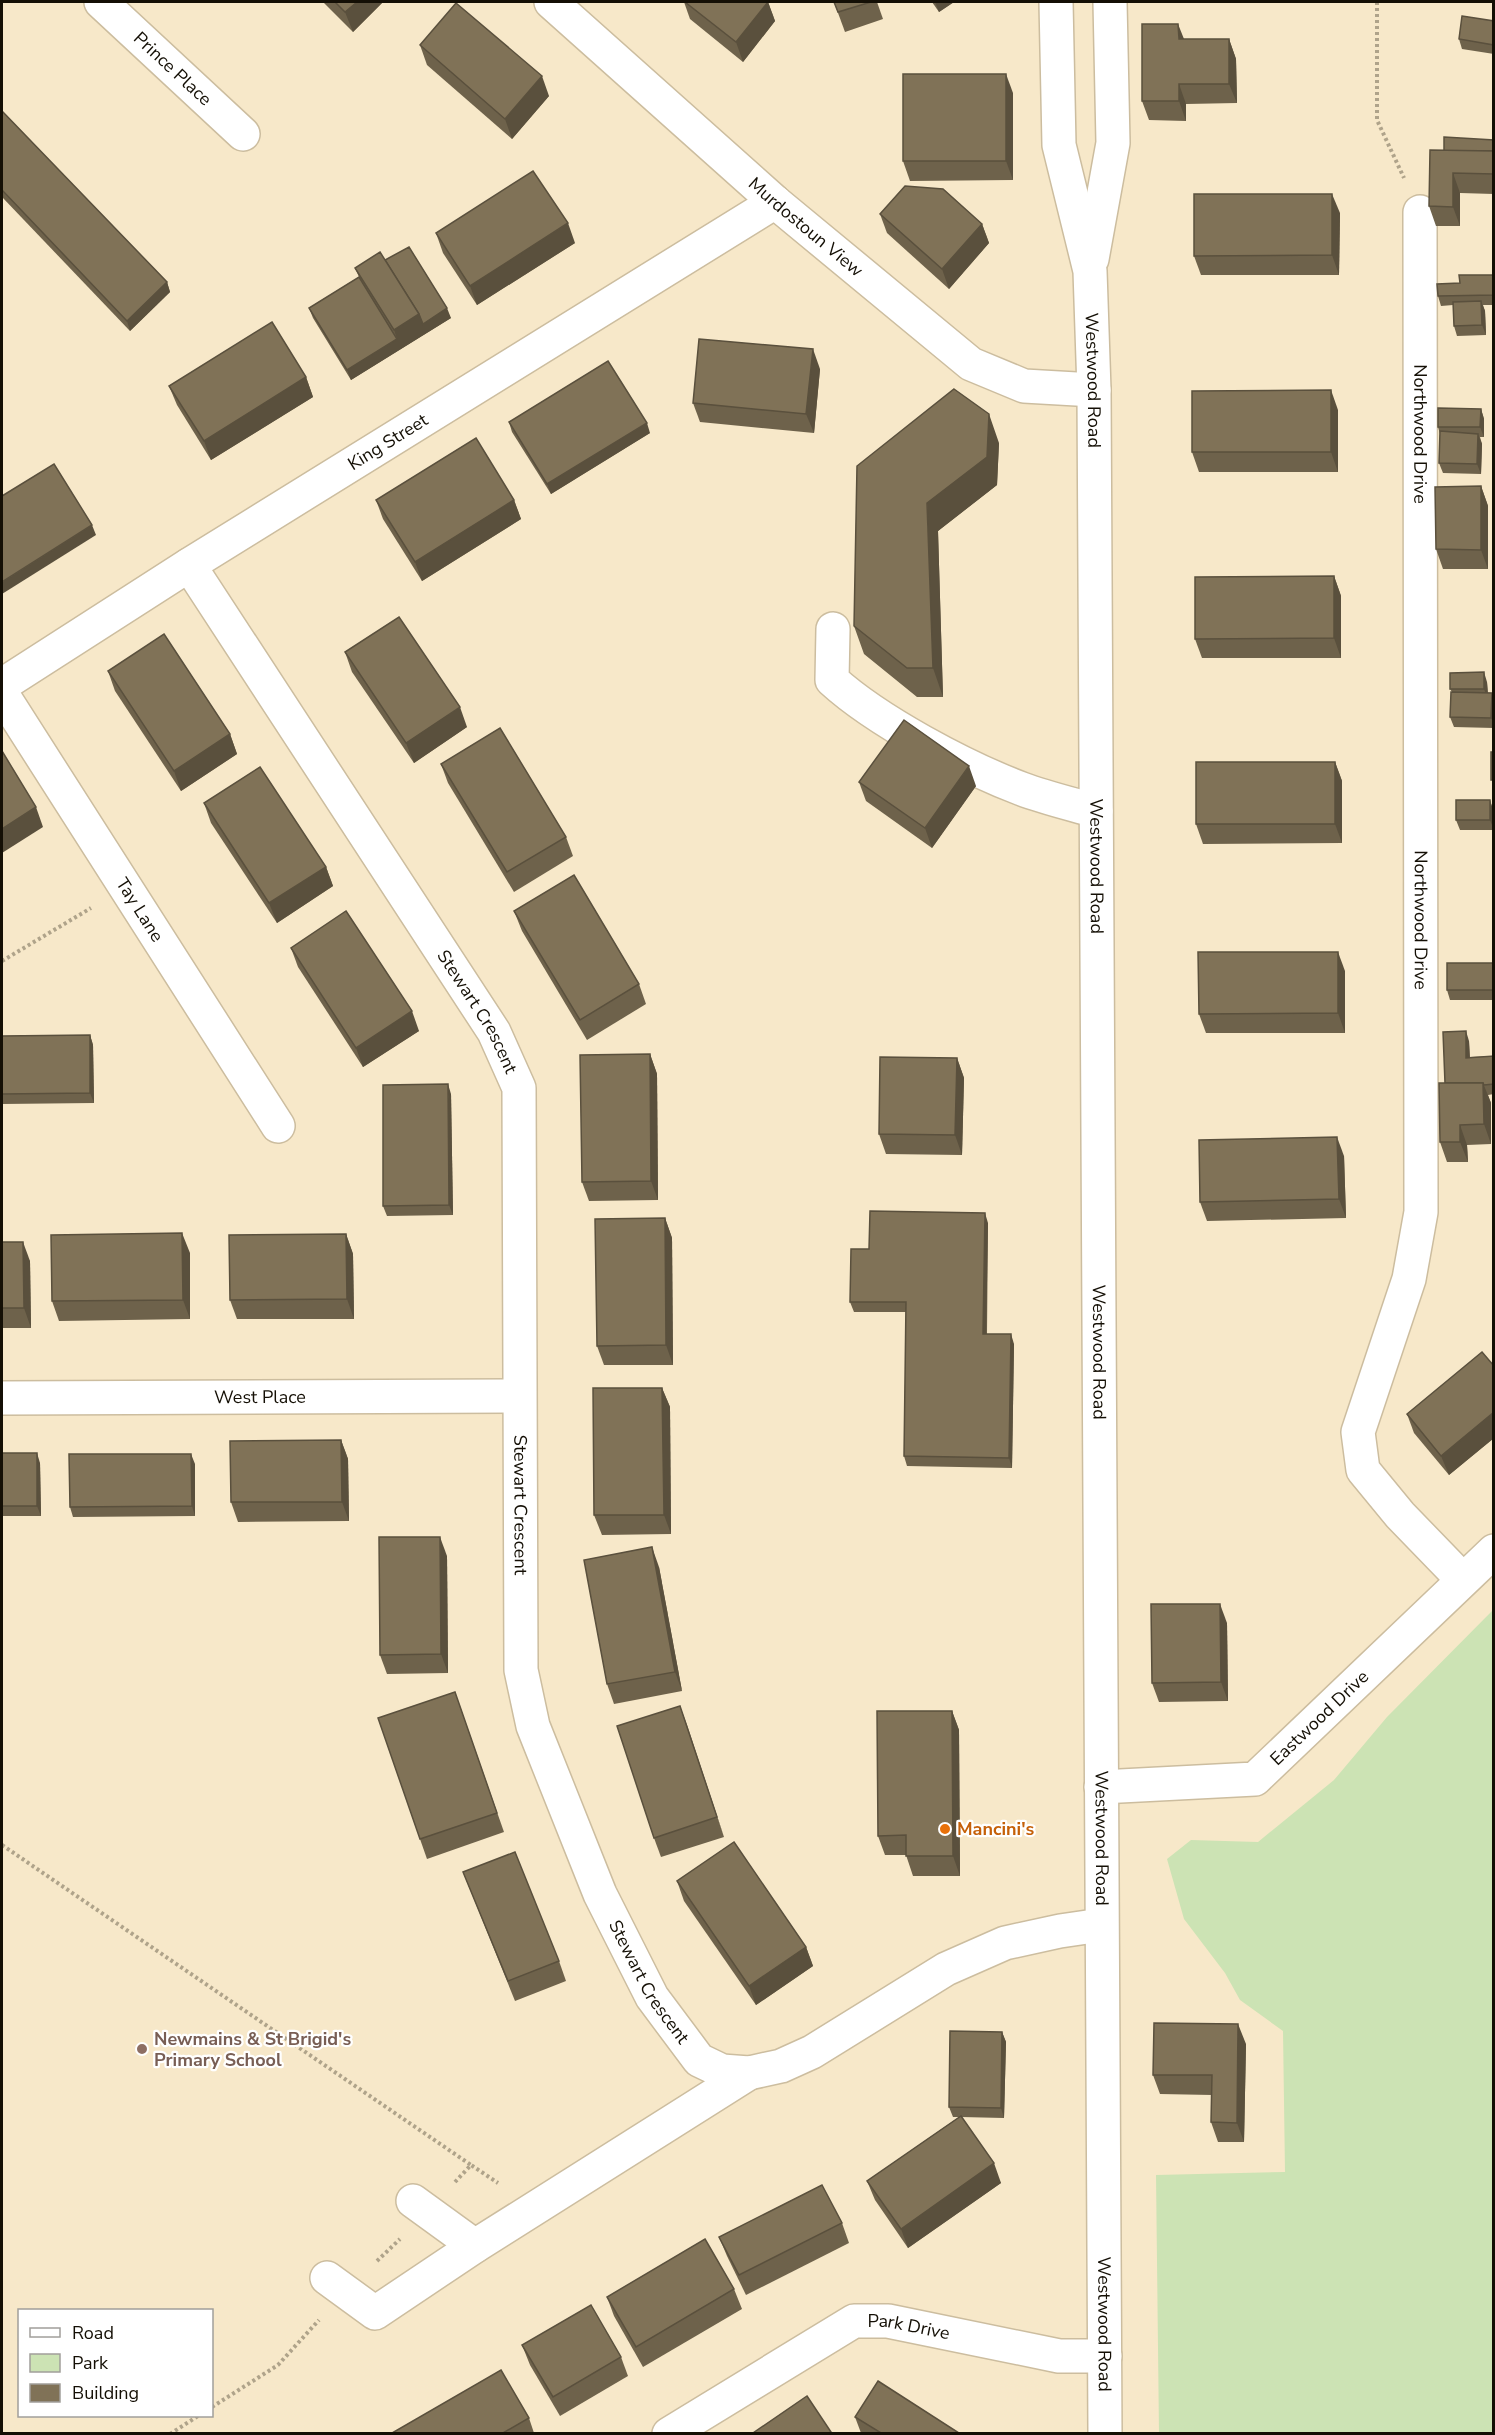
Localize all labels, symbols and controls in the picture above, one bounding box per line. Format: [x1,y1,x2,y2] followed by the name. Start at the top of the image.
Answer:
[129,26,217,111] street label: Prince Place
[743,172,869,282] street label: Murdostoun View
[1079,312,1106,448] street label: Westwood Road
[1408,364,1432,504] street label: Northwood Drive
[343,408,433,476] street label: King Street
[1084,798,1109,934] street label: Westwood Road
[1409,850,1433,990] street label: Northwood Drive
[110,873,169,947] street label: Tay Lane
[432,945,523,1078] street label: Stewart Crescent
[1087,1284,1112,1420] street label: Westwood Road
[214,1385,306,1409] street label: West Place
[508,1435,533,1576] street label: Stewart Crescent
[1265,1665,1374,1771] street label: Eastwood Drive
[1089,1770,1114,1906] street label: Westwood Road
[957,1817,1035,1841] place label: Mancini's
[938,1822,952,1836] marker: Mancini's
[603,1916,695,2049] street label: Stewart Crescent
[154,2027,351,2072] place label: Newmains & St Brigid's Primary School
[135,2042,149,2056] marker: Newmains & St Brigid's Primary School
[1092,2256,1117,2392] street label: Westwood Road
[18,2309,213,2417] legend
[868,2309,952,2345] street label: Park Drive
[72,2321,114,2345] text: Road
[72,2351,109,2375] text: Park
[72,2381,139,2405] text: Building

